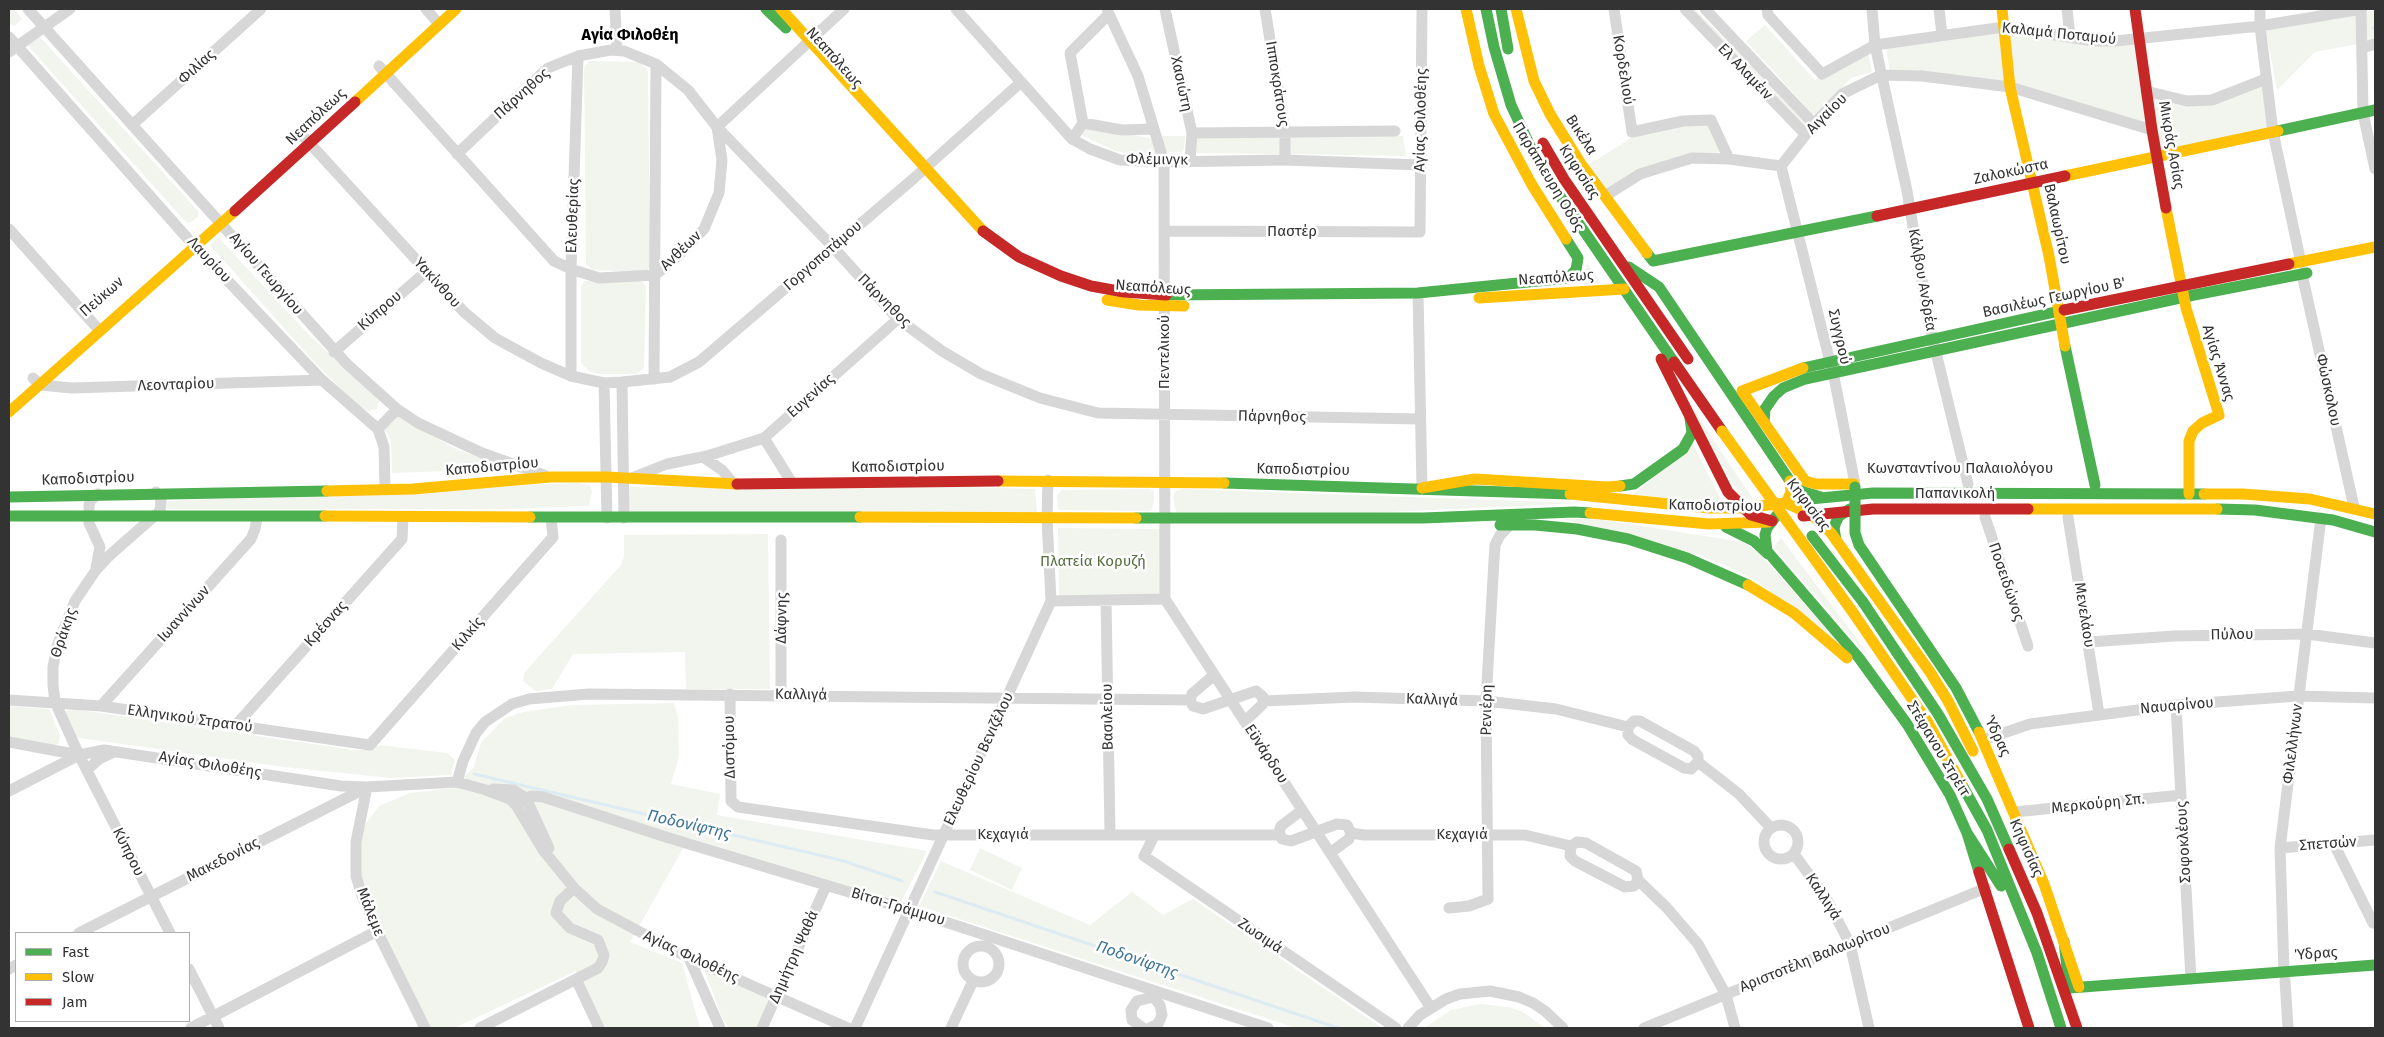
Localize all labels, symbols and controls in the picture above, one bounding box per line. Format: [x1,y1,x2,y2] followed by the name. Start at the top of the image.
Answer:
[2001,19,2117,49] street label: Καλαμά Ποταμού
[802,24,866,92] street label: Νεαπόλεως
[581,26,679,46] district label: Αγία Φιλοθέη
[1609,34,1637,106] street label: Κορδελιού
[1261,40,1293,128] street label: Ιπποκράτους
[1714,40,1776,104] street label: Ελ Αλαμέιν
[175,46,219,88] street label: Φιλίας
[1166,54,1196,114] street label: Χασιώτη
[491,65,553,123] street label: Πάρνηθος
[1411,68,1431,172] street label: Αγίας Φιλοθέης
[282,85,350,149] street label: Νεαπόλεως
[1803,90,1851,138] street label: Αιγαίου
[2154,99,2188,191] street label: Μικράς Ασίας
[1561,111,1601,159] street label: Βικέλα
[1508,119,1588,235] street label: Παράπλευρη Οδός
[1555,141,1603,203] street label: Κηφισίας
[1126,150,1188,170] street label: Φλέμινγκ
[1972,155,2050,189] street label: Ζαλοκώστα
[563,178,583,254] street label: Ελευθερίας
[2040,182,2074,266] street label: Βαλαωρίτου
[780,217,866,295] street label: Γοργοποτάμου
[1267,223,1317,241] street label: Παστέρ
[657,227,705,275] street label: Ανθέων
[1904,227,1940,333] street label: Κάλβου Ανδρέα
[225,229,307,319] street label: Αγίου Γεωργίου
[183,233,235,287] street label: Λαυρίου
[410,254,464,312] street label: Υακίνθου
[1518,266,1594,290] street label: Νεαπόλεως
[854,271,914,331] street label: Πάρνηθος
[76,273,128,321] street label: Πεύκων
[1981,274,2127,322] street label: Βασιλέως Γεωργίου Β'
[1115,276,1191,300] street label: Νεαπόλεως
[354,287,406,335] street label: Κύπρου
[1824,308,1854,366] street label: Συγγρού
[1156,315,1174,389] street label: Πεντελικού
[2198,323,2238,403] street label: Αγίας Άννας
[2312,352,2344,428] street label: Φώσκολου
[784,370,838,422] street label: Ευγενίας
[137,375,215,395] street label: Λεονταρίου
[1238,407,1306,427] street label: Πάρνηθος
[445,454,539,480] street label: Καποδιστρίου
[851,457,945,477] street label: Καποδιστρίου
[1256,460,1350,480] street label: Καποδιστρίου
[1867,460,2053,478] street label: Κωνσταντίνου Παλαιολόγου
[41,468,135,490] street label: Καποδιστρίου
[1782,475,1834,535] street label: Κηφισίας
[1915,485,1995,503] street label: Παπανικολή
[1668,496,1762,516] street label: Καποδιστρίου
[1984,540,2028,624] street label: Ποσειδώνος
[1040,553,1146,571] park label: Πλατεία Κορυζή
[2070,581,2098,649] street label: Μενελάου
[154,582,214,646] street label: Ιωαννίνων
[773,592,791,644] street label: Δάφνης
[301,597,351,651] street label: Κρέσνας
[47,606,81,660] street label: Θράκης
[448,613,488,655] street label: Κιλκίς
[2210,626,2254,644] street label: Πύλου
[1098,683,1118,751] street label: Βασιλείου
[1478,684,1496,736] street label: Ρενιέρη
[775,686,827,704] street label: Καλλιγά
[940,689,1018,829] street label: Ελευθερίου Βενιζέλου
[1406,690,1458,710] street label: Καλλιγά
[2139,694,2215,718] street label: Ναυαρίνου
[1902,698,1974,800] street label: Στέφανου Στρέιτ
[126,701,254,737] street label: Ελληνικού Στρατού
[2279,703,2307,785] street label: Φιλελλήνων
[1980,713,2014,759] street label: Ύδρας
[720,715,740,779] street label: Διστόμου
[1240,721,1292,787] street label: Εϋνάρδου
[157,748,263,782] street label: Αγίας Φιλοθέης
[2050,790,2146,818] street label: Μερκούρη Σπ.
[2173,801,2195,883] street label: Σοφοκλέους
[645,806,733,844] water label: Ποδονίφτης
[2005,816,2047,880] street label: Κηφισίας
[108,825,148,879] street label: Κύπρου
[977,826,1029,844] street label: Κεχαγιά
[1436,826,1488,844] street label: Κεχαγιά
[2299,833,2357,855] street label: Σπετσών
[183,834,263,886] street label: Μακεδονίας
[1801,870,1845,924] street label: Καλλιγά
[849,884,947,930] street label: Βίτσι-Γράμμου
[352,885,388,939] street label: Μάλεμε
[765,908,823,1006] street label: Δημήτρη Ψαθά
[1234,915,1286,957] street label: Ζωσιμά
[1737,920,1893,996] street label: Αριστοτέλη Βαλαωρίτου
[640,927,742,987] street label: Αγίας Φιλοθέης
[15,932,190,1022] legend
[1094,937,1180,983] water label: Ποδονίφτης
[62,943,89,961] text: Fast
[2294,944,2338,964] street label: Ύδρας
[62,968,94,986] text: Slow
[62,993,88,1011] text: Jam

